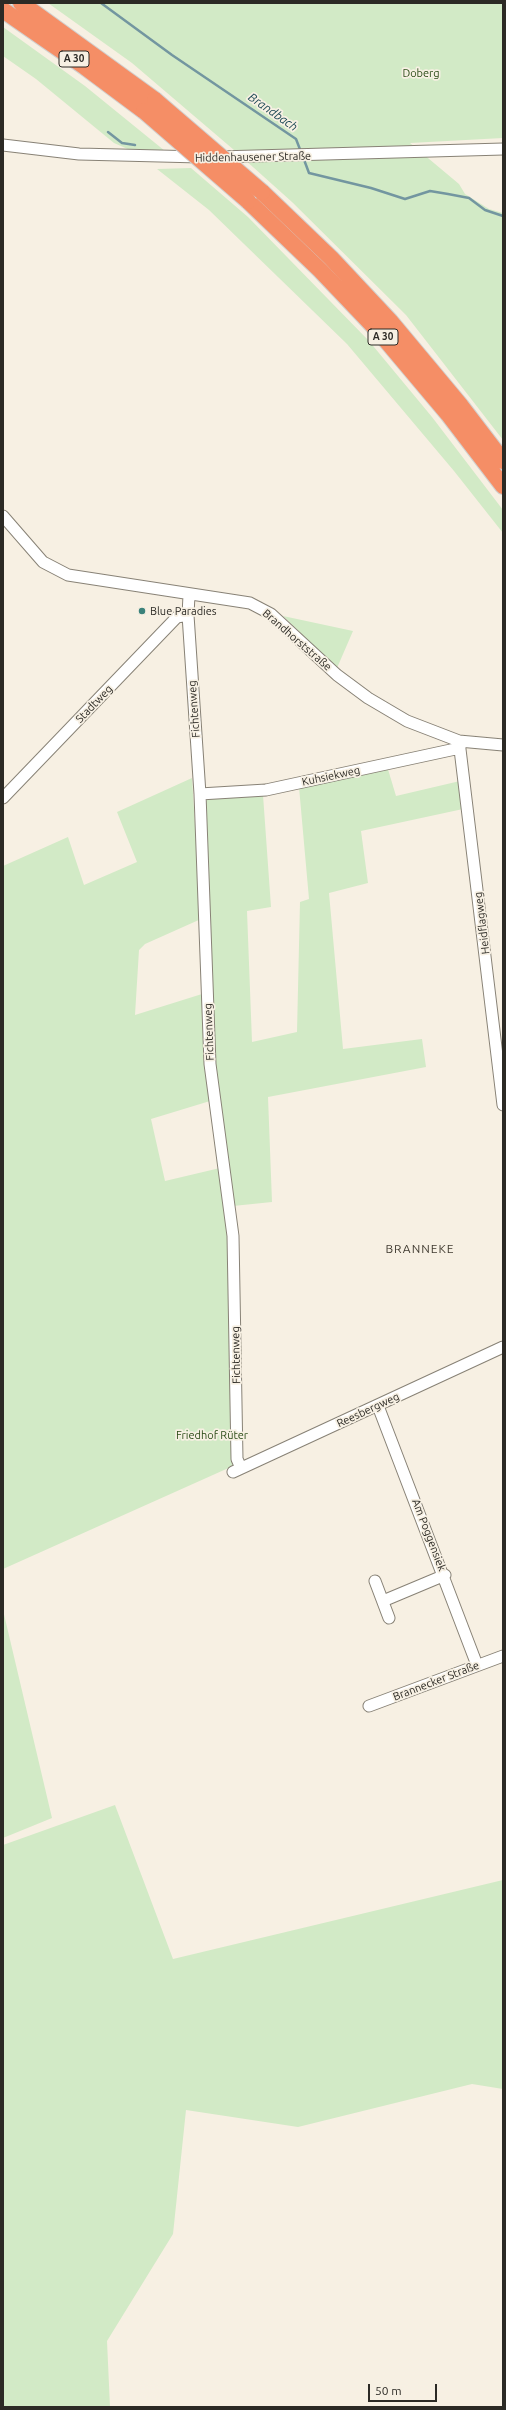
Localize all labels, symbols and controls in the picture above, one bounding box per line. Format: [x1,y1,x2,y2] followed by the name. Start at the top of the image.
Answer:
[59,51,89,67] road number: A 30
[402,66,440,80] park label: Doberg
[246,90,300,134] water label: Brandbach
[195,149,311,165] street label: Hiddenhausener Straße
[368,329,398,345] road number: A 30
[150,604,217,618] place label: Blue Paradies
[137,606,147,616] marker: Blue Paradies
[260,606,334,674] street label: Brandhorststraße
[185,680,203,738] street label: Fichtenweg
[73,682,115,726] street label: Stadtweg
[301,763,361,789] street label: Kuhsiekweg
[472,891,492,955] street label: Heidflagweg
[201,1003,217,1061] street label: Fichtenweg
[385,1242,455,1256] district label: BRANNEKE
[229,1326,243,1384] street label: Fichtenweg
[335,1390,401,1430] street label: Reesbergweg
[176,1428,248,1442] park label: Friedhof Rüter
[409,1497,449,1573] street label: Am Poggensiek
[391,1658,481,1704] street label: Brannecker Straße
[370,2376,439,2402] scale bar
[375,2384,402,2397] text: 50 m

